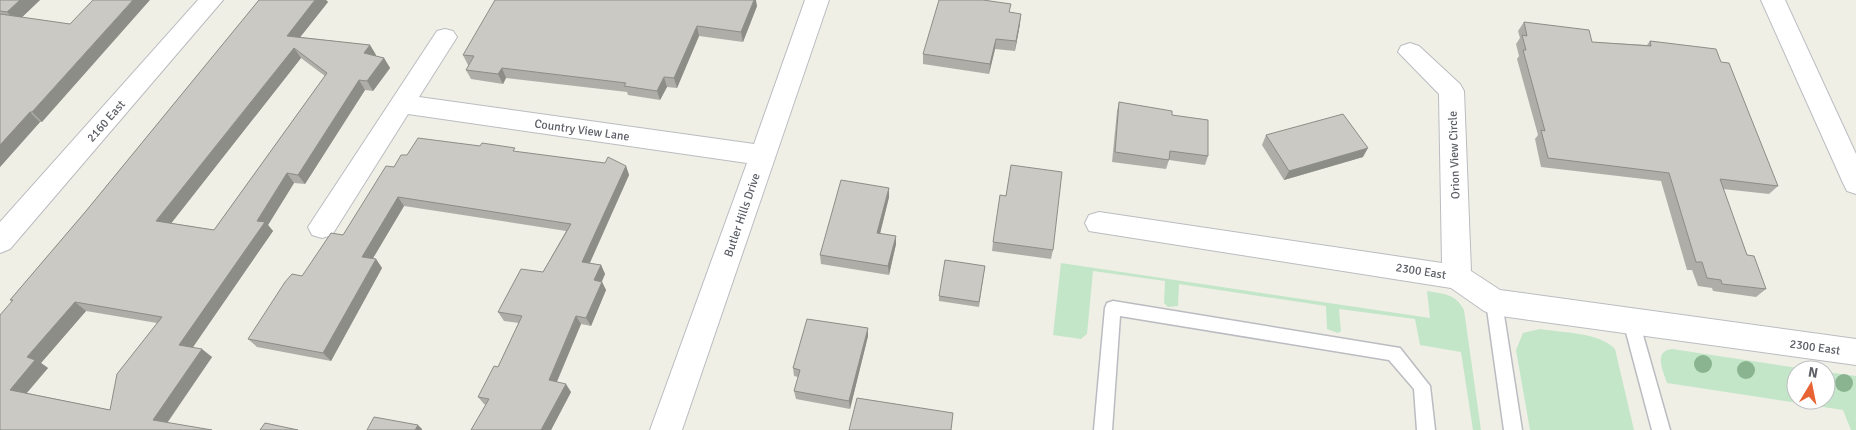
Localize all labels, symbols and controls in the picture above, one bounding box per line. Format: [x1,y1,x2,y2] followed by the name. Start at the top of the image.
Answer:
[84,97,129,145] street label: 2160 East
[1445,111,1464,199] street label: Orion View Circle
[533,116,630,145] street label: Country View Lane
[721,171,764,259] street label: Butler Hills Drive
[1395,260,1447,283] street label: 2300 East
[1789,337,1841,358] street label: 2300 East
[1786,360,1836,410] north arrow
[1807,363,1819,382] text: N

